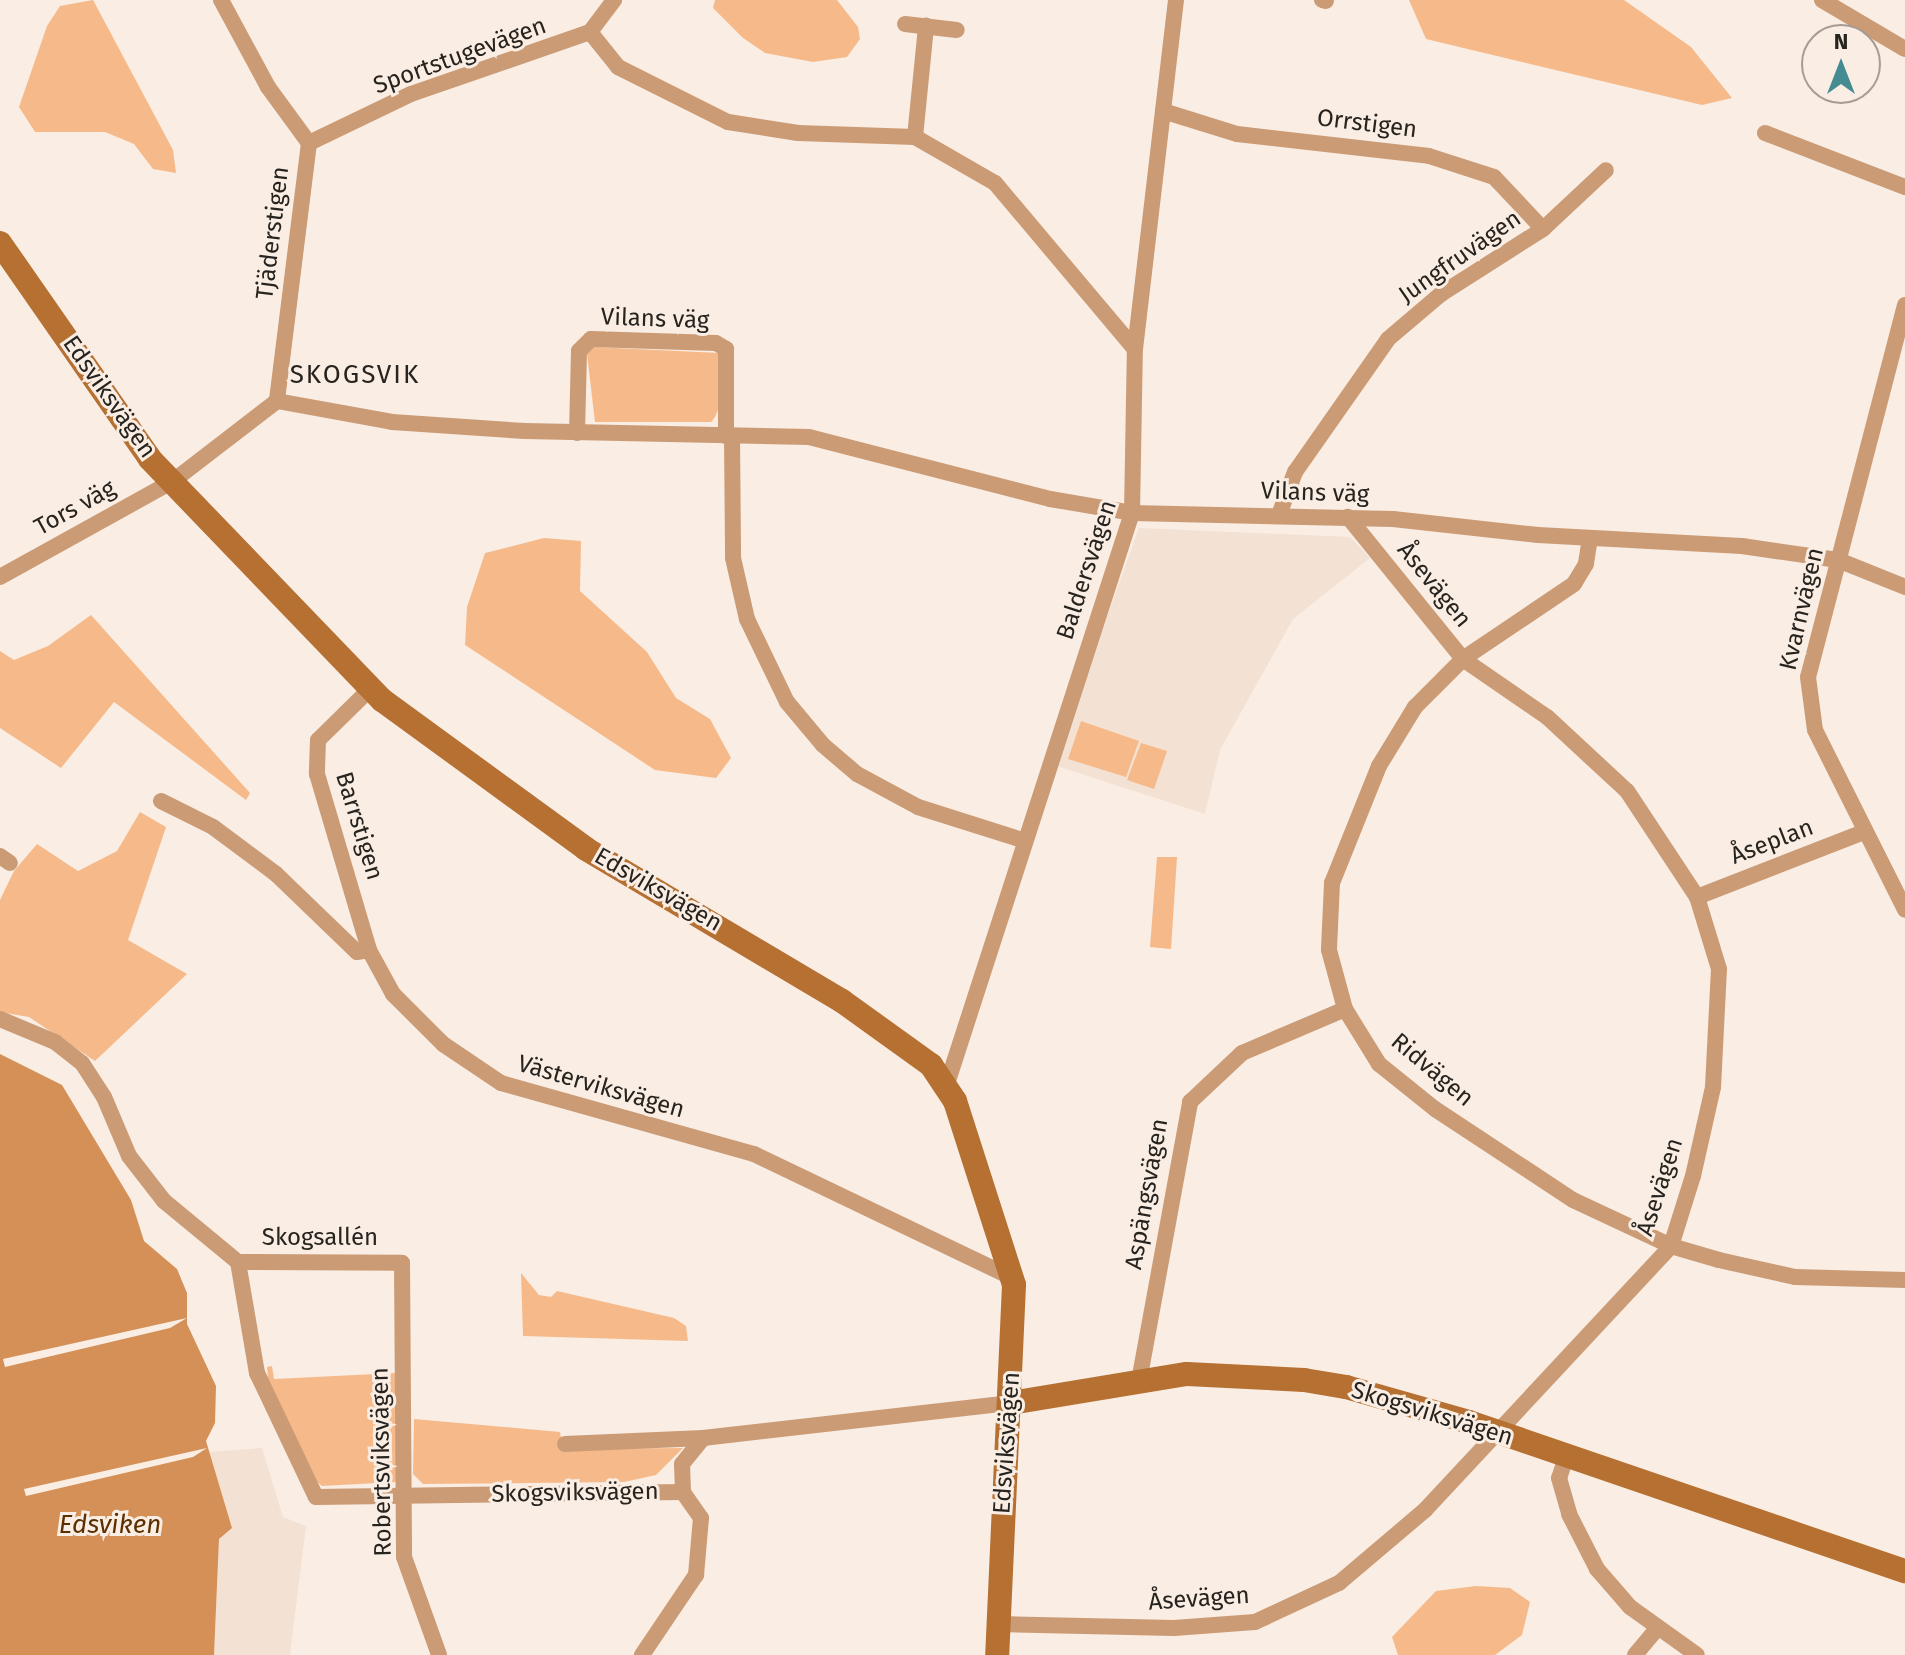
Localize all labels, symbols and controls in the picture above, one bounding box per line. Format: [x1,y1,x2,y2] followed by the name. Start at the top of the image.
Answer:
[370,11,550,101] street label: Sportstugevägen
[1801,24,1881,104] north arrow
[1834,28,1848,55] text: N
[1315,104,1419,144] street label: Orrstigen
[251,165,295,301] street label: Tjäderstigen
[1393,204,1527,310] street label: Jungfruvägen
[600,303,710,335] street label: Vilans väg
[56,330,162,464] street label: Edsviksvägen
[290,359,420,391] district label: SKOGSVIK
[29,474,121,542] street label: Tors väg
[1260,477,1370,509] street label: Vilans väg
[1051,497,1123,643] street label: Baldersvägen
[1391,537,1477,633] street label: Åsevägen
[1774,545,1830,673] street label: Kvarnvägen
[329,768,389,884] street label: Barrstigen
[1727,813,1817,871] street label: Åseplan
[589,842,727,938] street label: Edsviksvägen
[1385,1027,1479,1113] street label: Ridvägen
[514,1049,688,1125] street label: Västerviksvägen
[1120,1116,1174,1272] street label: Aspängsvägen
[1631,1134,1689,1240] street label: Åsevägen
[262,1224,378,1252] street label: Skogsallén
[366,1367,398,1557] street label: Robertsviksvägen
[988,1371,1026,1515] street label: Edsviksvägen
[1348,1376,1516,1452] street label: Skogsviksvägen
[491,1477,659,1509] street label: Skogsviksvägen
[59,1509,161,1541] water label: Edsviken
[1147,1581,1251,1617] street label: Åsevägen

